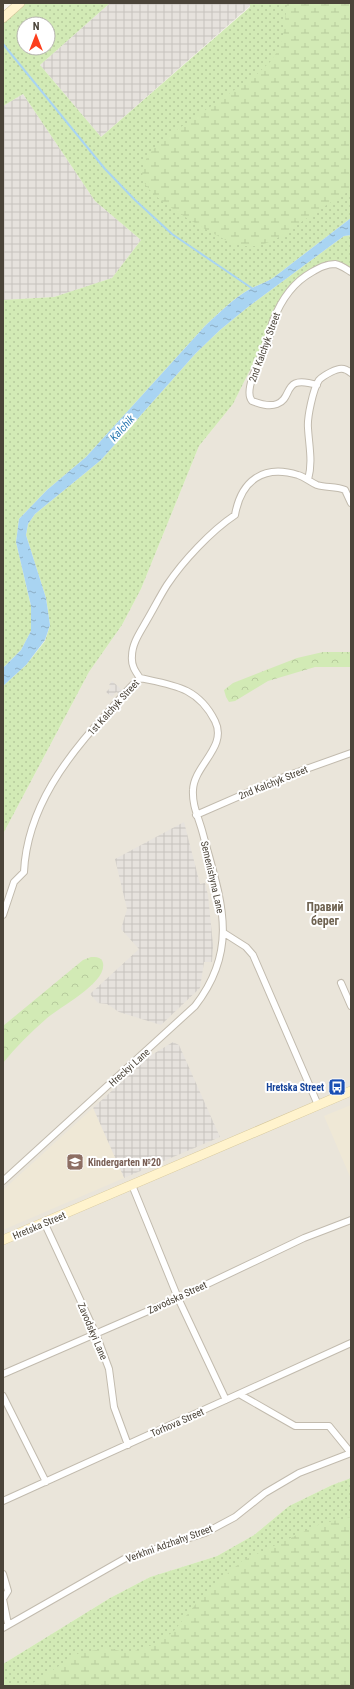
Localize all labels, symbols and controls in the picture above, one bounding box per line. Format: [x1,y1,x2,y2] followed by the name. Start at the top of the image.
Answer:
[16,16,56,56] north arrow
[33,20,40,33] text: N
[247,311,282,384] street label: 2nd Kalchyk Street
[107,412,138,444] water label: Kalchik
[85,677,141,737] street label: 1st Kalchyk Street
[237,764,309,801] street label: 2nd Kalchyk Street
[199,840,226,915] street label: Semenishyna Lane
[307,900,343,928] district label: Правий берег
[107,1046,152,1088] street label: Hreckyi Lane
[327,1077,347,1097] bus stop icon: Hretska Street
[266,1082,324,1093] place label: Hretska Street
[65,1152,85,1172] school or university icon: Kindergarten №20
[88,1157,161,1168] place label: Kindergarten №20
[11,1209,67,1242] street label: Hretska Street
[146,1279,208,1316] street label: Zavodska Street
[76,1301,110,1362] street label: Zavodskyi Lane
[149,1406,206,1439] street label: Torhova Street
[124,1523,214,1564] street label: Verkhni Adzhahy Street

